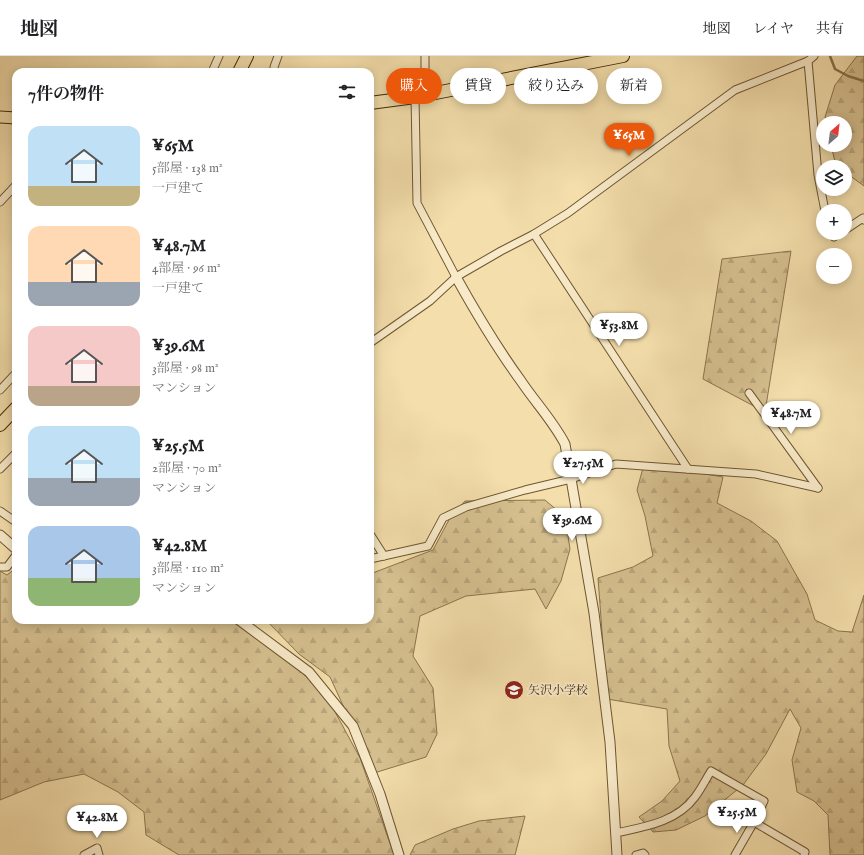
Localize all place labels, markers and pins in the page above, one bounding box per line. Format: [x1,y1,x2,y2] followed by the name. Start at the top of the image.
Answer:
[605,123,653,157] pin: ¥65M
[586,313,652,347] pin: ¥53.8M
[758,401,824,435] pin: ¥48.7M
[550,451,616,485] pin: ¥27.5M
[539,508,605,542] pin: ¥39.6M
[503,679,525,701] school or university icon: 矢沢小学校
[528,683,588,698] place label: 矢沢小学校
[704,800,770,834] pin: ¥25.5M
[64,805,130,839] pin: ¥42.8M

